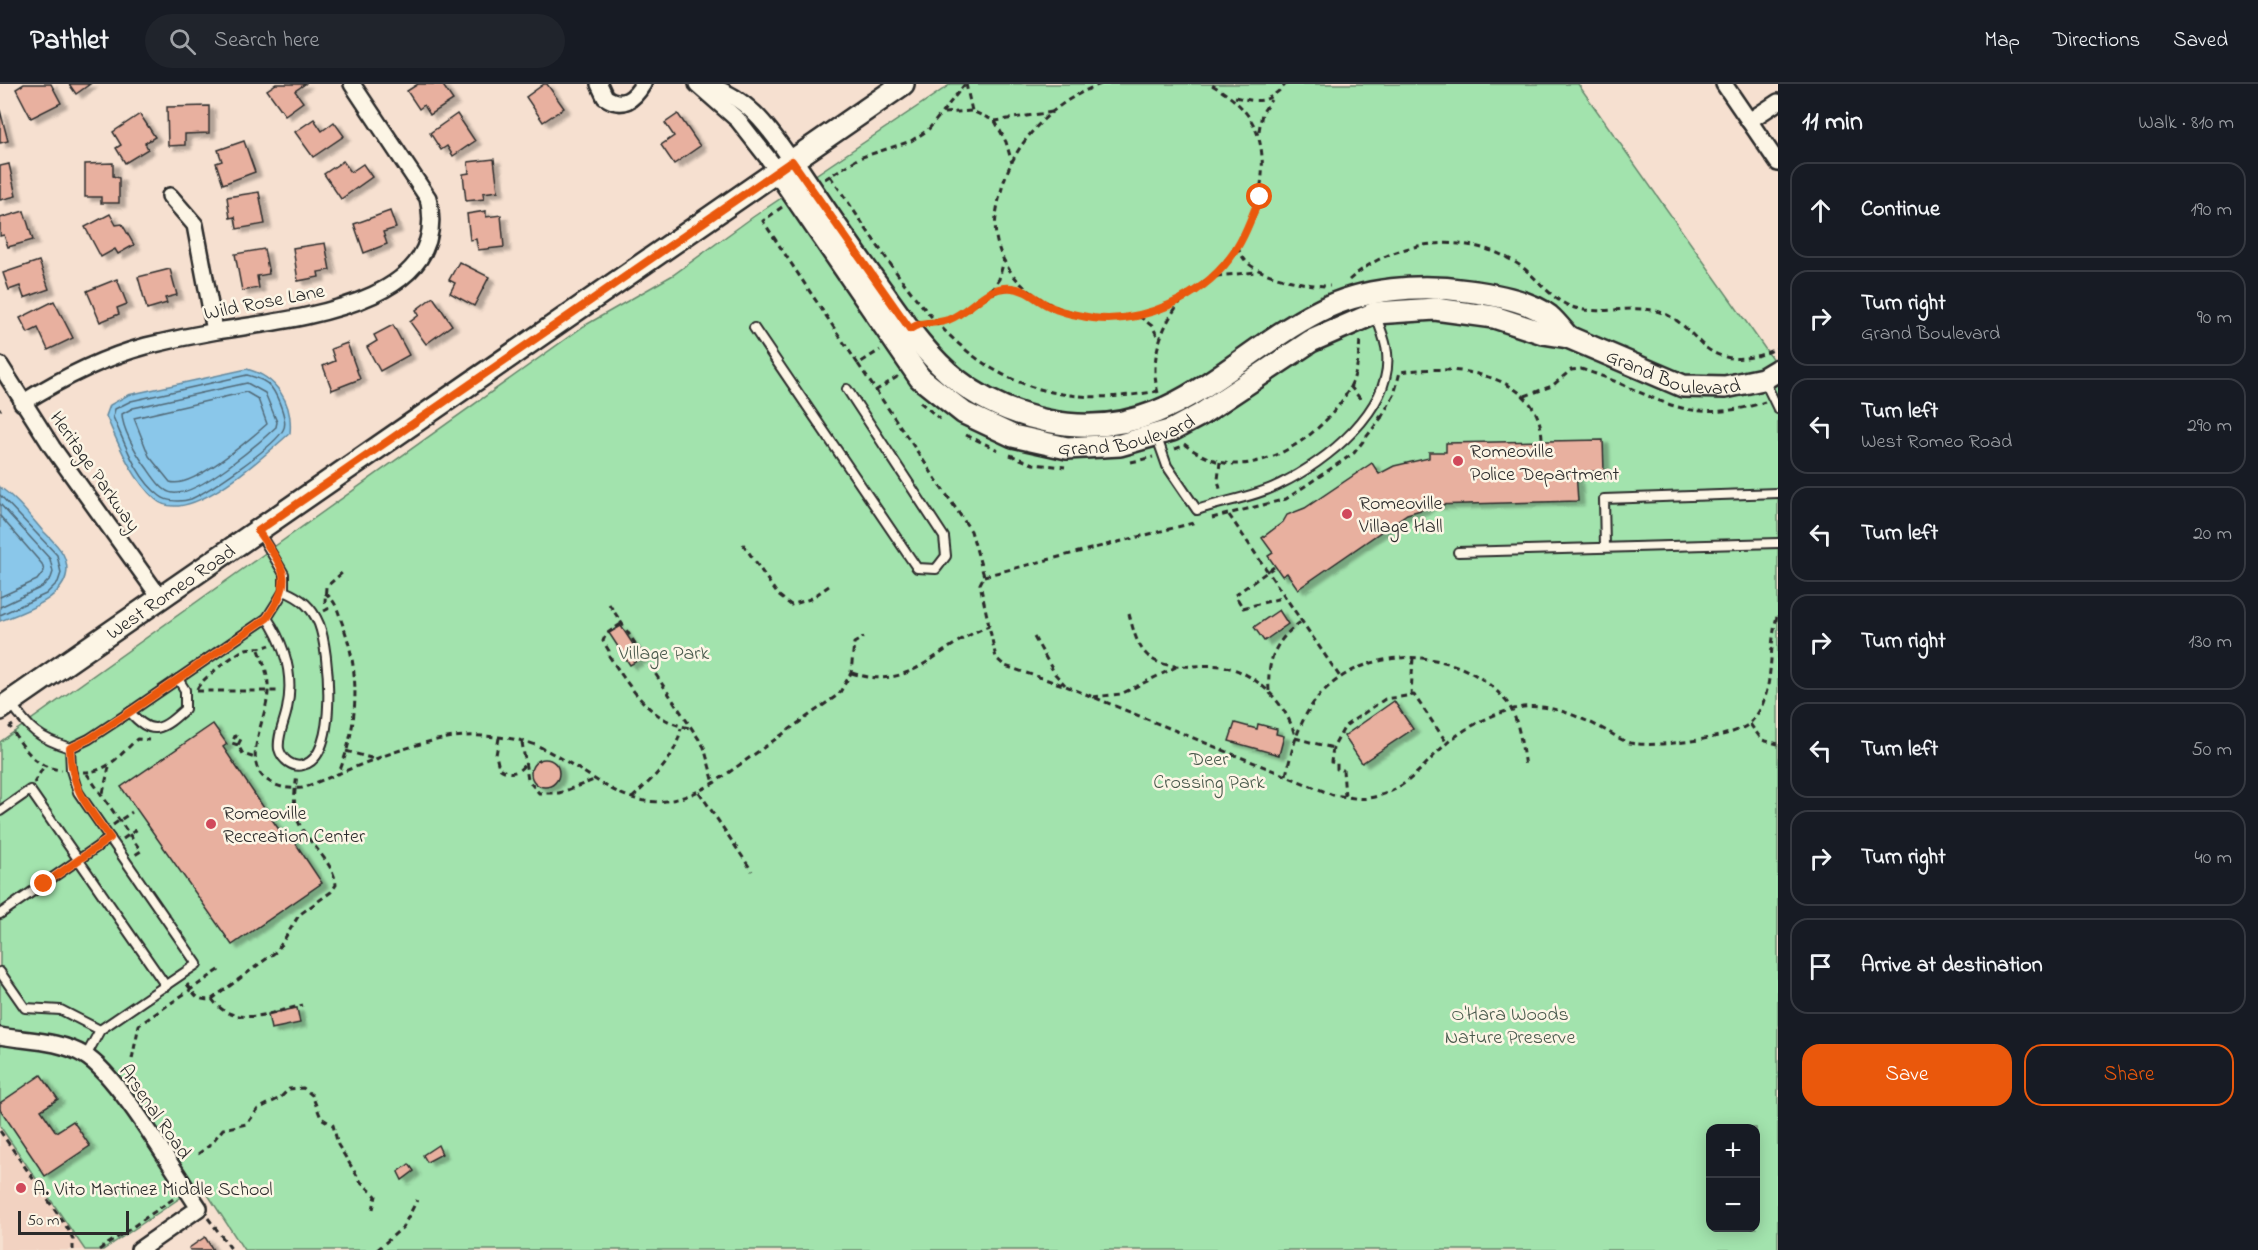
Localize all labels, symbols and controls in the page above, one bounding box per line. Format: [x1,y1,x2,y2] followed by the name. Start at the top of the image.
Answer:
[145,14,565,68] search box
[30,21,109,62] text: Pathlet
[166,25,199,58] icon: search
[214,25,319,57] text: Search here
[1984,26,2020,56] text: Map
[2053,26,2140,56] text: Directions
[2173,26,2228,56] text: Saved
[1802,104,1863,142] text: 11 min
[2138,109,2234,138] text: Walk · 810 m
[1246,183,1272,209] route start
[1804,194,1837,227] icon: ahead
[1861,194,1940,226] text: Continue
[2190,196,2232,225] text: 190 m
[202,278,327,329] street label: Wild Rose Lane
[1861,288,1946,320] text: Turn right
[1804,302,1837,335] icon: right
[2197,304,2232,333] text: 90 m
[1861,320,2000,349] text: Grand Boulevard
[1601,343,1743,404] street label: Grand Boulevard
[1861,396,1938,428] text: Turn left
[41,406,147,540] street label: Heritage Parkway
[1055,408,1201,466] street label: Grand Boulevard
[1804,410,1837,443] icon: left
[2187,412,2232,441] text: 290 m
[1861,428,2012,457] text: West Romeo Road
[1470,438,1620,490] place label: Romeoville Police Department
[1451,454,1465,468] marker: Romeoville Police Department
[1358,490,1443,543] place label: Romeoville Village Hall
[1340,507,1354,521] marker: Romeoville Village Hall
[1804,518,1837,551] icon: left
[1861,518,1938,550] text: Turn left
[2193,520,2232,549] text: 20 m
[101,538,242,648] street label: West Romeo Road
[1804,626,1837,659] icon: right
[1861,626,1946,658] text: Turn right
[2188,628,2232,657] text: 130 m
[618,640,710,670] park label: Village Park
[1804,734,1837,767] icon: left
[1861,734,1938,766] text: Turn left
[2191,736,2232,765] text: 50 m
[1153,746,1265,799] park label: Deer Crossing Park
[223,800,366,852] place label: Romeoville Recreation Center
[204,817,218,831] marker: Romeoville Recreation Center
[1804,842,1837,875] icon: right
[1861,842,1946,874] text: Turn right
[2195,844,2232,873] text: 40 m
[30,870,56,896] route end
[1804,950,1837,983] icon: arrive
[1861,950,2043,982] text: Arrive at destination
[1445,1001,1575,1053] park label: O'Hara Woods Nature Preserve
[1802,1044,2012,1106] button: Save
[2024,1044,2234,1106] button: Share
[110,1059,197,1166] street label: Arsenal Road
[1706,1124,1760,1232] map controls
[1706,1124,1760,1178] button: +
[33,1176,273,1205] place label: A. Vito Martinez Middle School
[1706,1178,1760,1232] button: −
[14,1181,28,1195] marker: A. Vito Martinez Middle School
[18,1208,129,1236] scale bar
[27,1209,59,1233] text: 50 m

